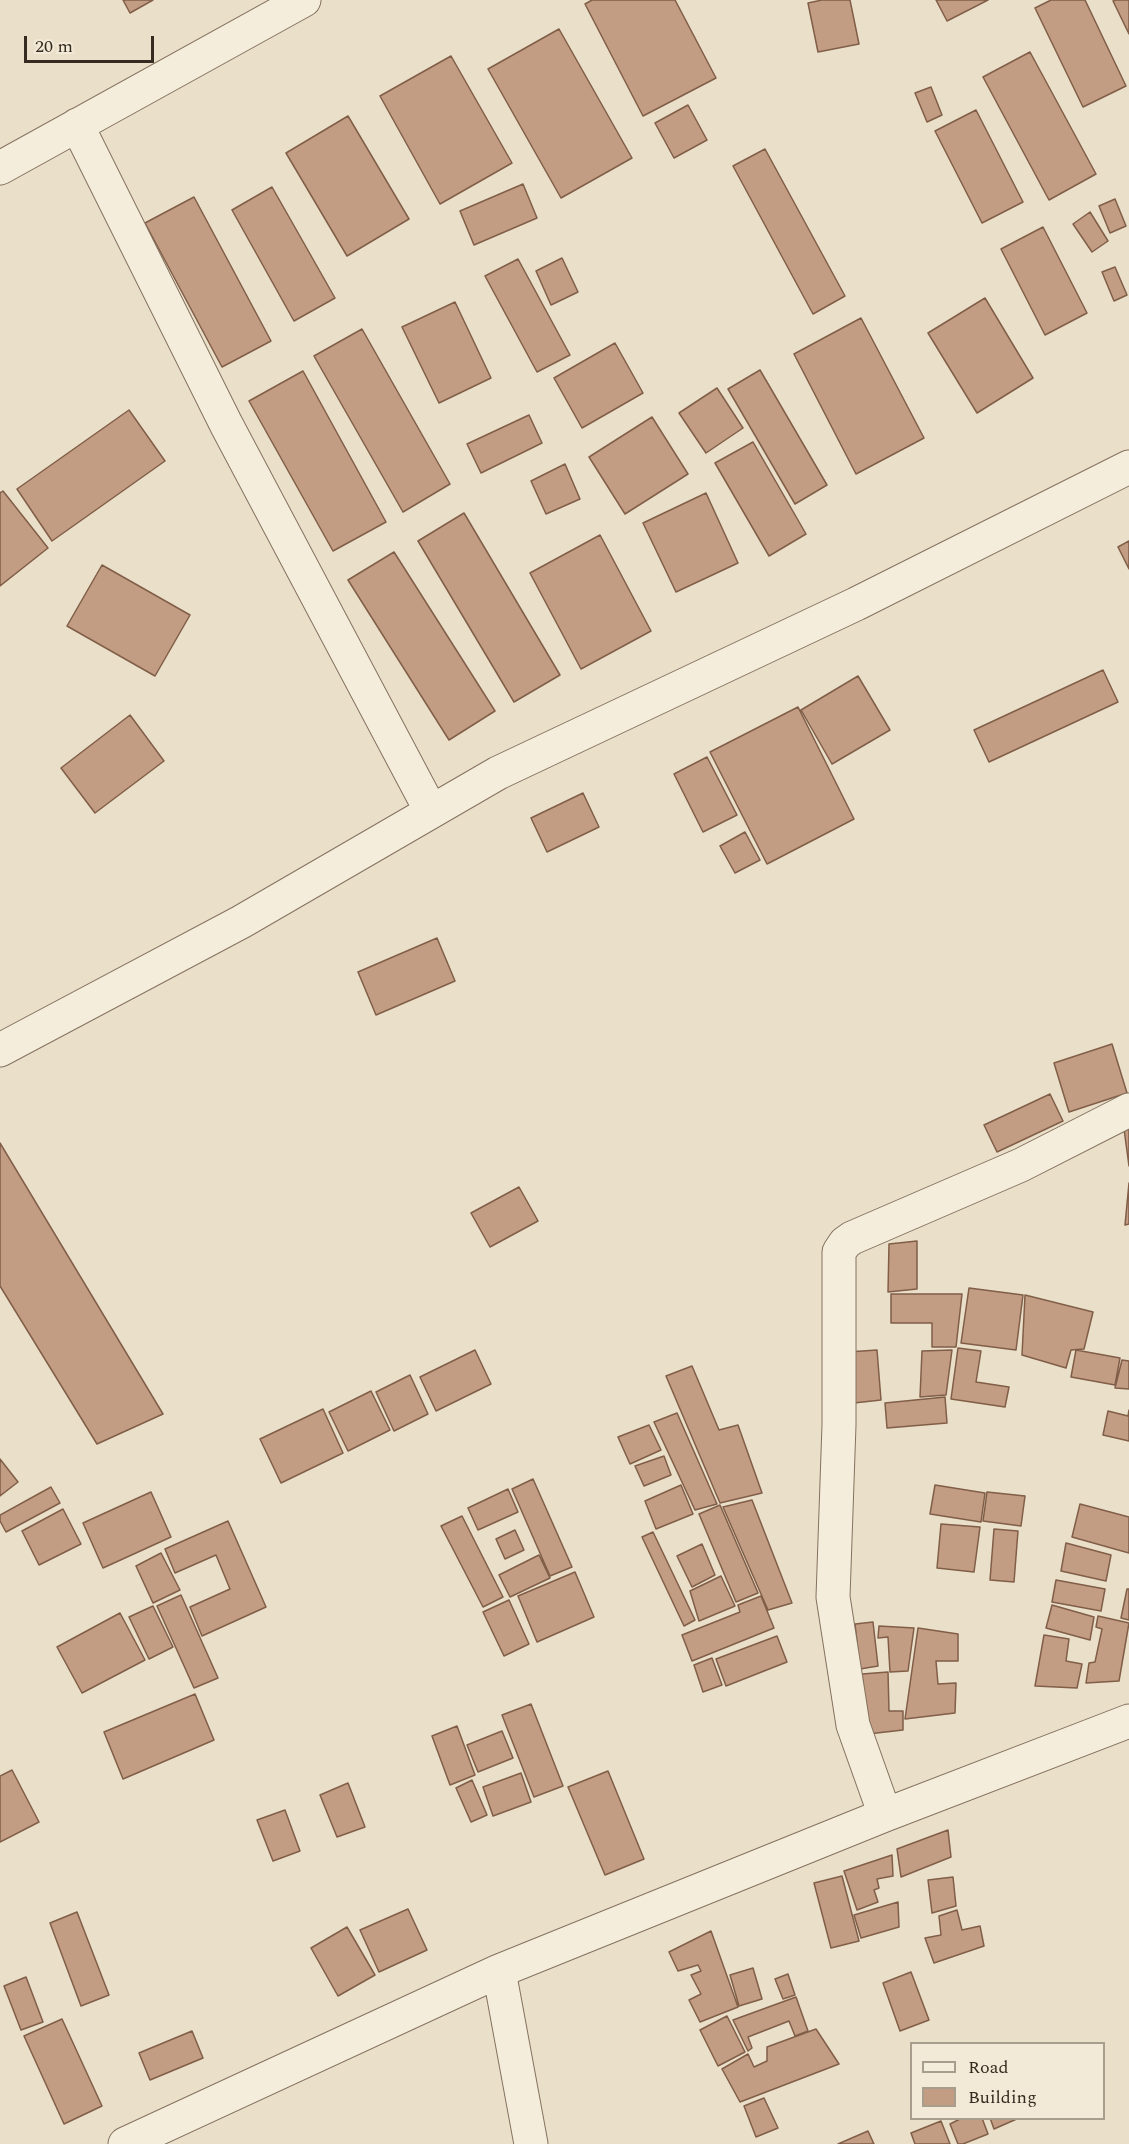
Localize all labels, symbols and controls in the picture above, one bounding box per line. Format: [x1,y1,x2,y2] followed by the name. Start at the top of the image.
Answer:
[27,24,158,62] scale bar
[35,33,73,60] text: 20 m
[910,2042,1105,2120] legend
[968,2054,1009,2081] text: Road
[968,2084,1037,2111] text: Building

